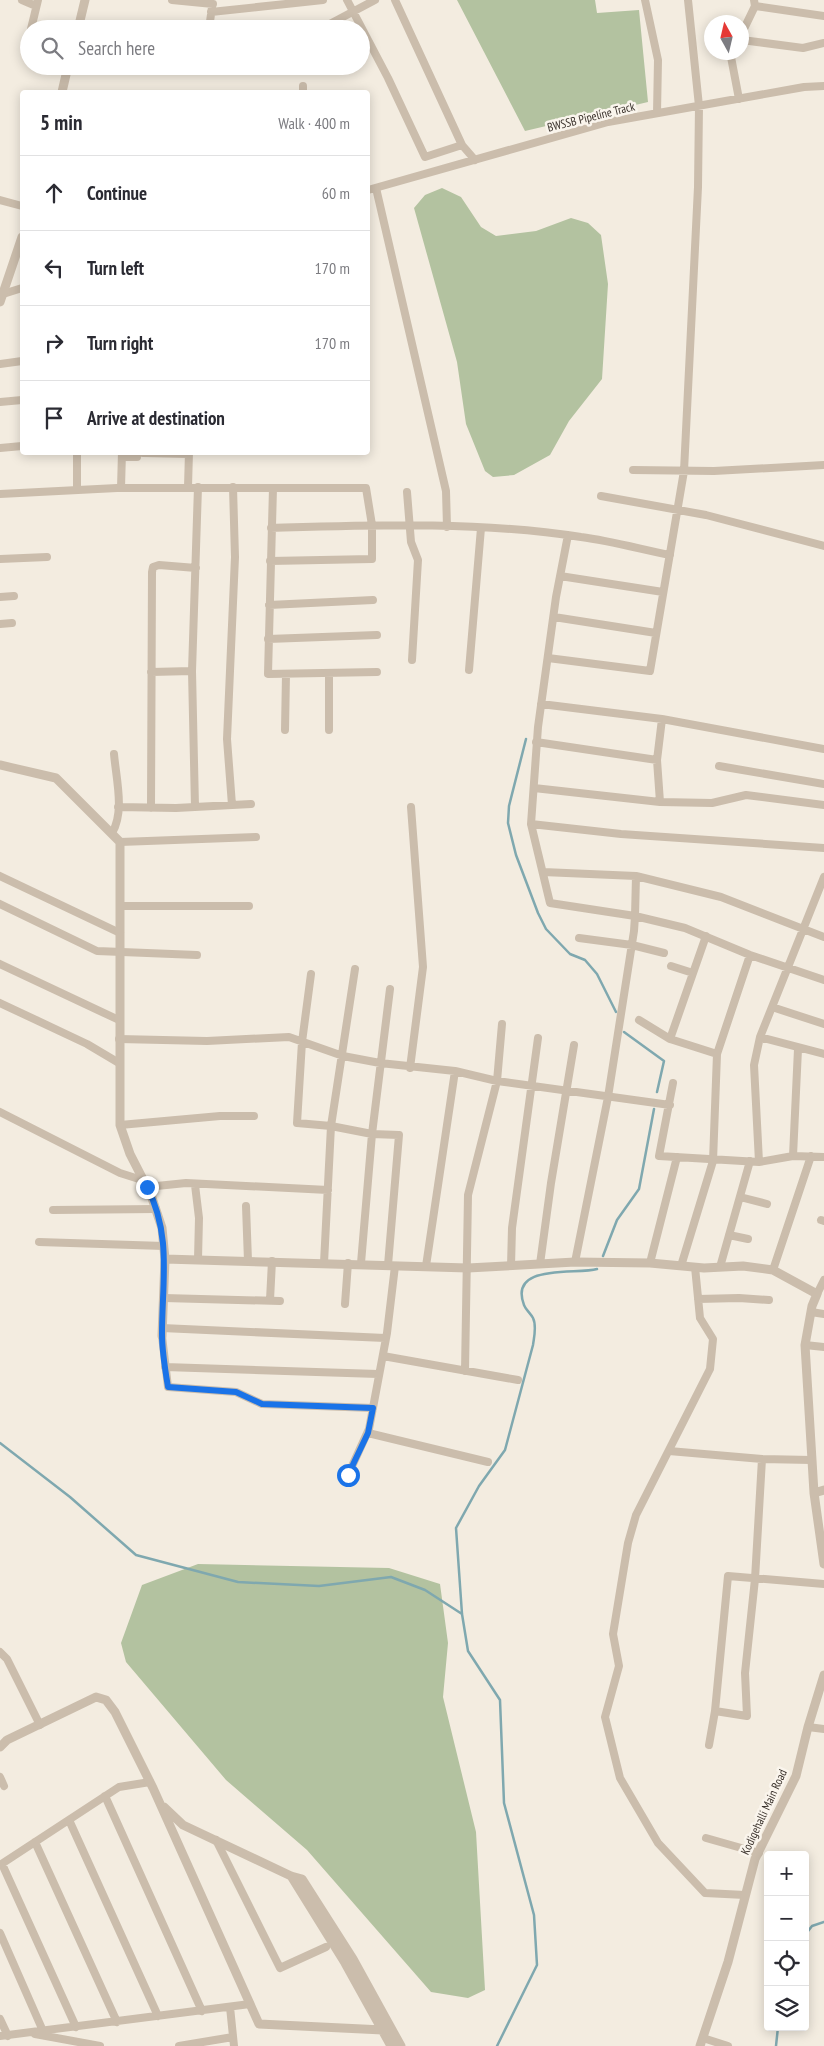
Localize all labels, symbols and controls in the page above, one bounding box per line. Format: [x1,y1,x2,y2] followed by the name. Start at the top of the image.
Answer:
[704,15,749,60] north arrow
[20,20,370,75] search box
[38,34,66,62] icon: search
[78,36,155,60] text: Search here
[546,98,636,135] street label: BWSSB Pipeline Track
[40,109,82,136] text: 5 min
[278,113,350,133] text: Walk · 400 m
[40,179,68,207] icon: ahead
[87,181,147,205] text: Continue
[322,183,350,203] text: 60 m
[40,254,68,282] icon: left
[87,256,144,280] text: Turn left
[315,258,350,278] text: 170 m
[40,329,68,357] icon: right
[87,331,153,355] text: Turn right
[315,333,350,353] text: 170 m
[40,404,68,432] icon: arrive
[87,406,225,430] text: Arrive at destination
[136,1176,159,1199] route end
[337,1464,360,1487] route start
[737,1767,790,1857] street label: Kodigehalli Main Road
[764,1851,809,2031] map controls
[764,1851,809,1896] button: +
[764,1896,809,1941] button: −
[764,1941,809,1986] button: locate
[764,1986,809,2031] button: layers

